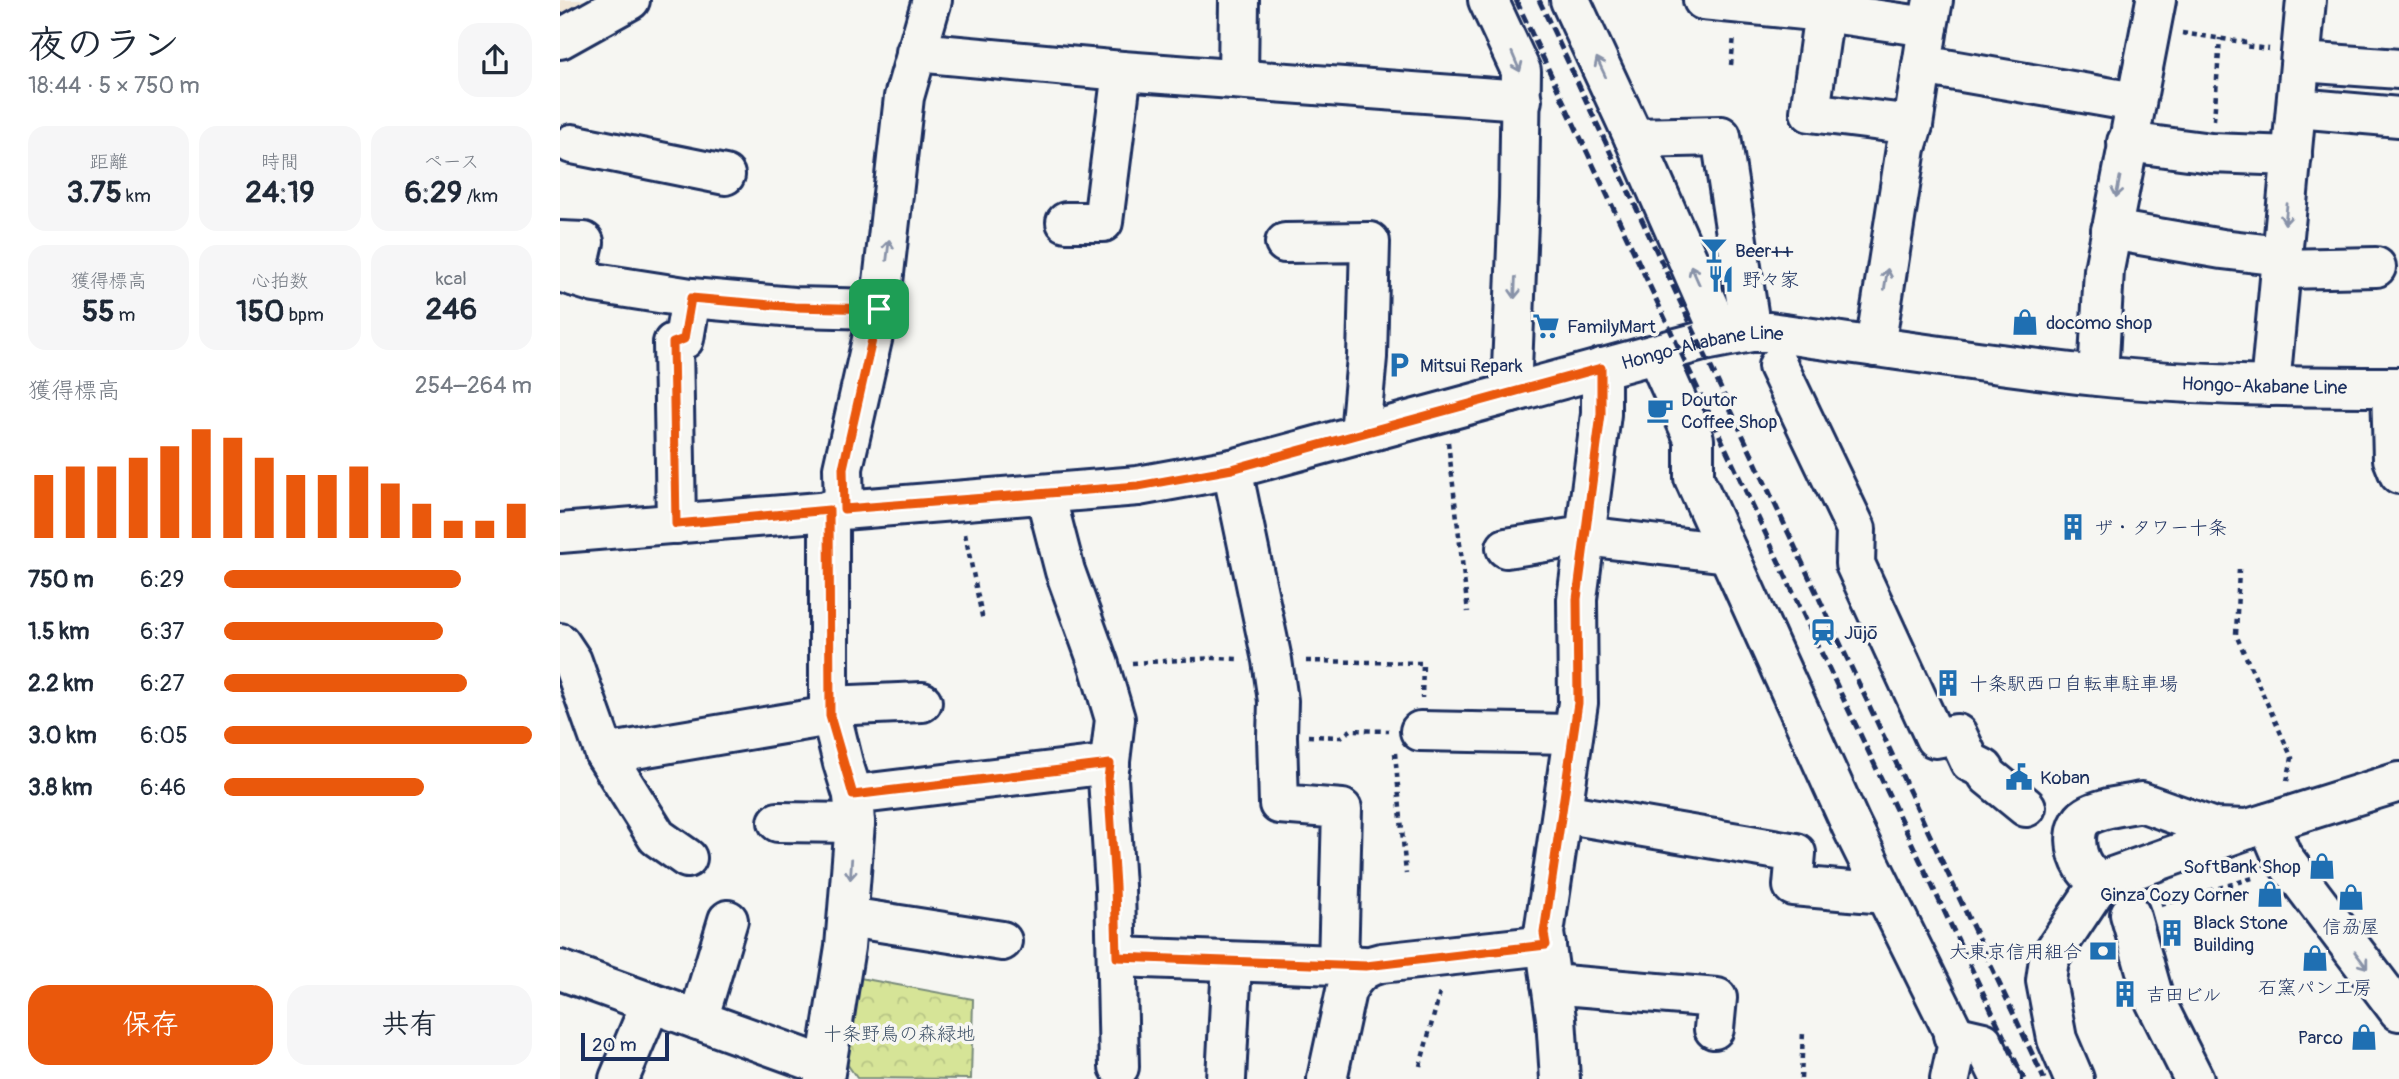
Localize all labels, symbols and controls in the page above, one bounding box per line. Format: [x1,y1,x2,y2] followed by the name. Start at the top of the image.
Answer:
[28,21,180,69] text: 夜のラン
[458,23,532,97] button: share
[1511,51,1524,72] one-way arrow
[1594,57,1607,78] one-way arrow
[28,71,200,100] text: 18:44 · 5 × 750 m
[90,150,128,174] text: 距離
[261,150,299,174] text: 時間
[423,150,479,174] text: ペース
[66,174,122,211] text: 3.75
[245,174,315,211] text: 24:19
[405,174,462,211] text: 6:29
[2111,175,2125,198] one-way arrow
[122,184,151,208] text: km
[462,184,498,208] text: /km
[2280,203,2293,225] one-way arrow
[1699,235,1729,265] bar icon: Beer++
[881,239,894,262] one-way arrow
[1735,239,1794,263] place label: Beer++
[1706,264,1736,294] restaurant icon: 野々家
[1688,265,1701,286] one-way arrow
[436,267,467,291] text: kcal
[1742,268,1799,292] place label: 野々家
[71,269,147,293] text: 獲得標高
[251,269,309,293] text: 心拍数
[1880,269,1893,291] one-way arrow
[1509,277,1522,300] one-way arrow
[849,279,909,339] pin
[860,290,898,328] icon: arrive
[426,291,477,328] text: 246
[82,293,114,330] text: 55
[236,293,285,330] text: 150
[114,303,135,327] text: m
[285,303,324,327] text: bpm
[2010,307,2040,337] shop icon: docomo shop
[1531,311,1561,341] supermarket icon: FamilyMart
[2046,311,2152,335] place label: docomo shop
[1567,315,1656,339] place label: FamilyMart
[1619,321,1786,376] street label: Hongo-Akabane Line
[1384,350,1414,380] parking icon: Mitsui Repark
[1420,354,1523,378] place label: Mitsui Repark
[415,371,532,400] text: 254–264 m
[2181,372,2348,400] street label: Hongo-Akabane Line
[28,376,120,405] text: 獲得標高
[1681,388,1778,434] place label: Doutor Coffee Shop
[1645,395,1675,425] cafe icon: Doutor Coffee Shop
[2058,512,2088,542] building icon: ザ・タワー十条
[2094,516,2227,540] place label: ザ・タワー十条
[28,565,94,594] text: 750 m
[140,565,184,594] text: 6:29
[28,617,90,646] text: 1.5 km
[140,617,185,646] text: 6:37
[1808,617,1838,647] station icon: Jūjō
[1844,621,1878,645] place label: Jūjō
[1933,668,1963,698] building icon: 十条駅西口自転車駐車場
[28,669,94,698] text: 2.2 km
[140,669,185,698] text: 6:27
[1969,672,2178,696] place label: 十条駅西口自転車駐車場
[28,721,97,750] text: 3.0 km
[140,721,188,750] text: 6:05
[2004,762,2034,792] public building icon: Koban
[2040,766,2090,790] place label: Koban
[28,773,92,802] text: 3.8 km
[140,773,186,802] text: 6:46
[2307,851,2337,881] shop icon: SoftBank Shop
[2183,855,2301,879] place label: SoftBank Shop
[844,857,857,880] one-way arrow
[2255,879,2285,909] shop icon: Ginza Cozy Corner
[2336,882,2366,912] shop icon: 信刕屋
[2100,883,2249,907] place label: Ginza Cozy Corner
[2193,911,2288,957] place label: Black Stone Building
[2322,915,2380,939] place label: 信刕屋
[2157,918,2187,948] building icon: Black Stone Building
[2088,936,2118,966] bank icon: 大東京信用組合
[1949,940,2082,964] place label: 大東京信用組合
[2300,943,2330,973] shop icon: 石窯パン工房
[2353,951,2368,969] one-way arrow
[2258,976,2372,1000] place label: 石窯パン工房
[2110,979,2140,1009] building icon: 吉田ビル
[2146,983,2222,1007] place label: 吉田ビル
[28,985,273,1065] button: 保存
[287,985,532,1065] button: 共有
[823,1022,975,1046] park label: 十条野鳥の森緑地
[2349,1022,2379,1052] shop icon: Parco
[2298,1026,2343,1050] place label: Parco
[581,1030,668,1062] scale bar
[592,1033,637,1057] text: 20 m

